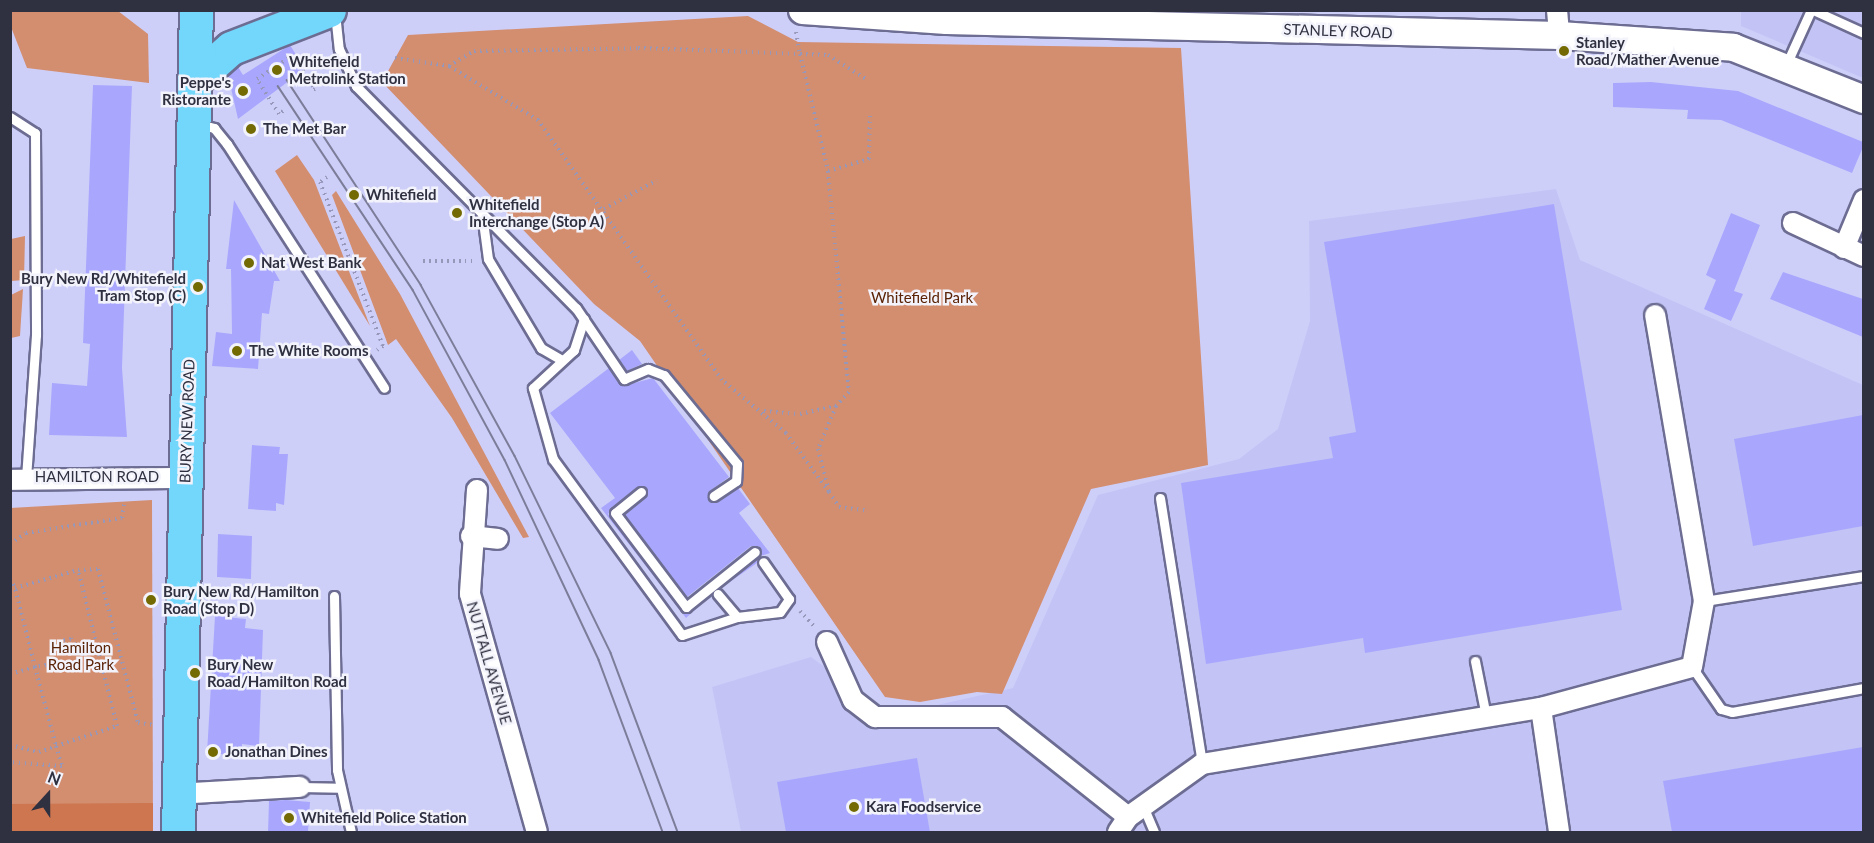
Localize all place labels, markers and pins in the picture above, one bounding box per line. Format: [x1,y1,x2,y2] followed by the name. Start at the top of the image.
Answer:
[1576,33,1720,68] place label: Stanley Road/Mather Avenue
[1557,44,1571,58] marker: Stanley Road/Mather Avenue
[289,52,406,87] place label: Whitefield Metrolink Station
[270,63,284,77] marker: Whitefield Metrolink Station
[162,73,231,108] place label: Peppe's Ristorante
[236,84,250,98] marker: Peppe's Ristorante
[263,120,346,138] place label: The Met Bar
[244,122,258,136] marker: The Met Bar
[366,186,437,204] place label: Whitefield
[347,188,361,202] marker: Whitefield
[469,195,605,230] place label: Whitefield Interchange (Stop A)
[450,206,464,220] marker: Whitefield Interchange (Stop A)
[261,254,362,272] place label: Nat West Bank
[242,256,256,270] marker: Nat West Bank
[20,269,186,304] place label: Bury New Rd/Whitefield Tram Stop (C)
[191,280,205,294] marker: Bury New Rd/Whitefield Tram Stop (C)
[249,342,369,360] place label: The White Rooms
[230,344,244,358] marker: The White Rooms
[163,582,320,617] place label: Bury New Rd/Hamilton Road (Stop D)
[144,593,158,607] marker: Bury New Rd/Hamilton Road (Stop D)
[207,655,347,690] place label: Bury New Road/Hamilton Road
[188,666,202,680] marker: Bury New Road/Hamilton Road
[225,743,328,761] place label: Jonathan Dines
[206,745,220,759] marker: Jonathan Dines
[866,798,981,816] place label: Kara Foodservice
[847,800,861,814] marker: Kara Foodservice
[301,809,467,827] place label: Whitefield Police Station
[282,811,296,825] marker: Whitefield Police Station

